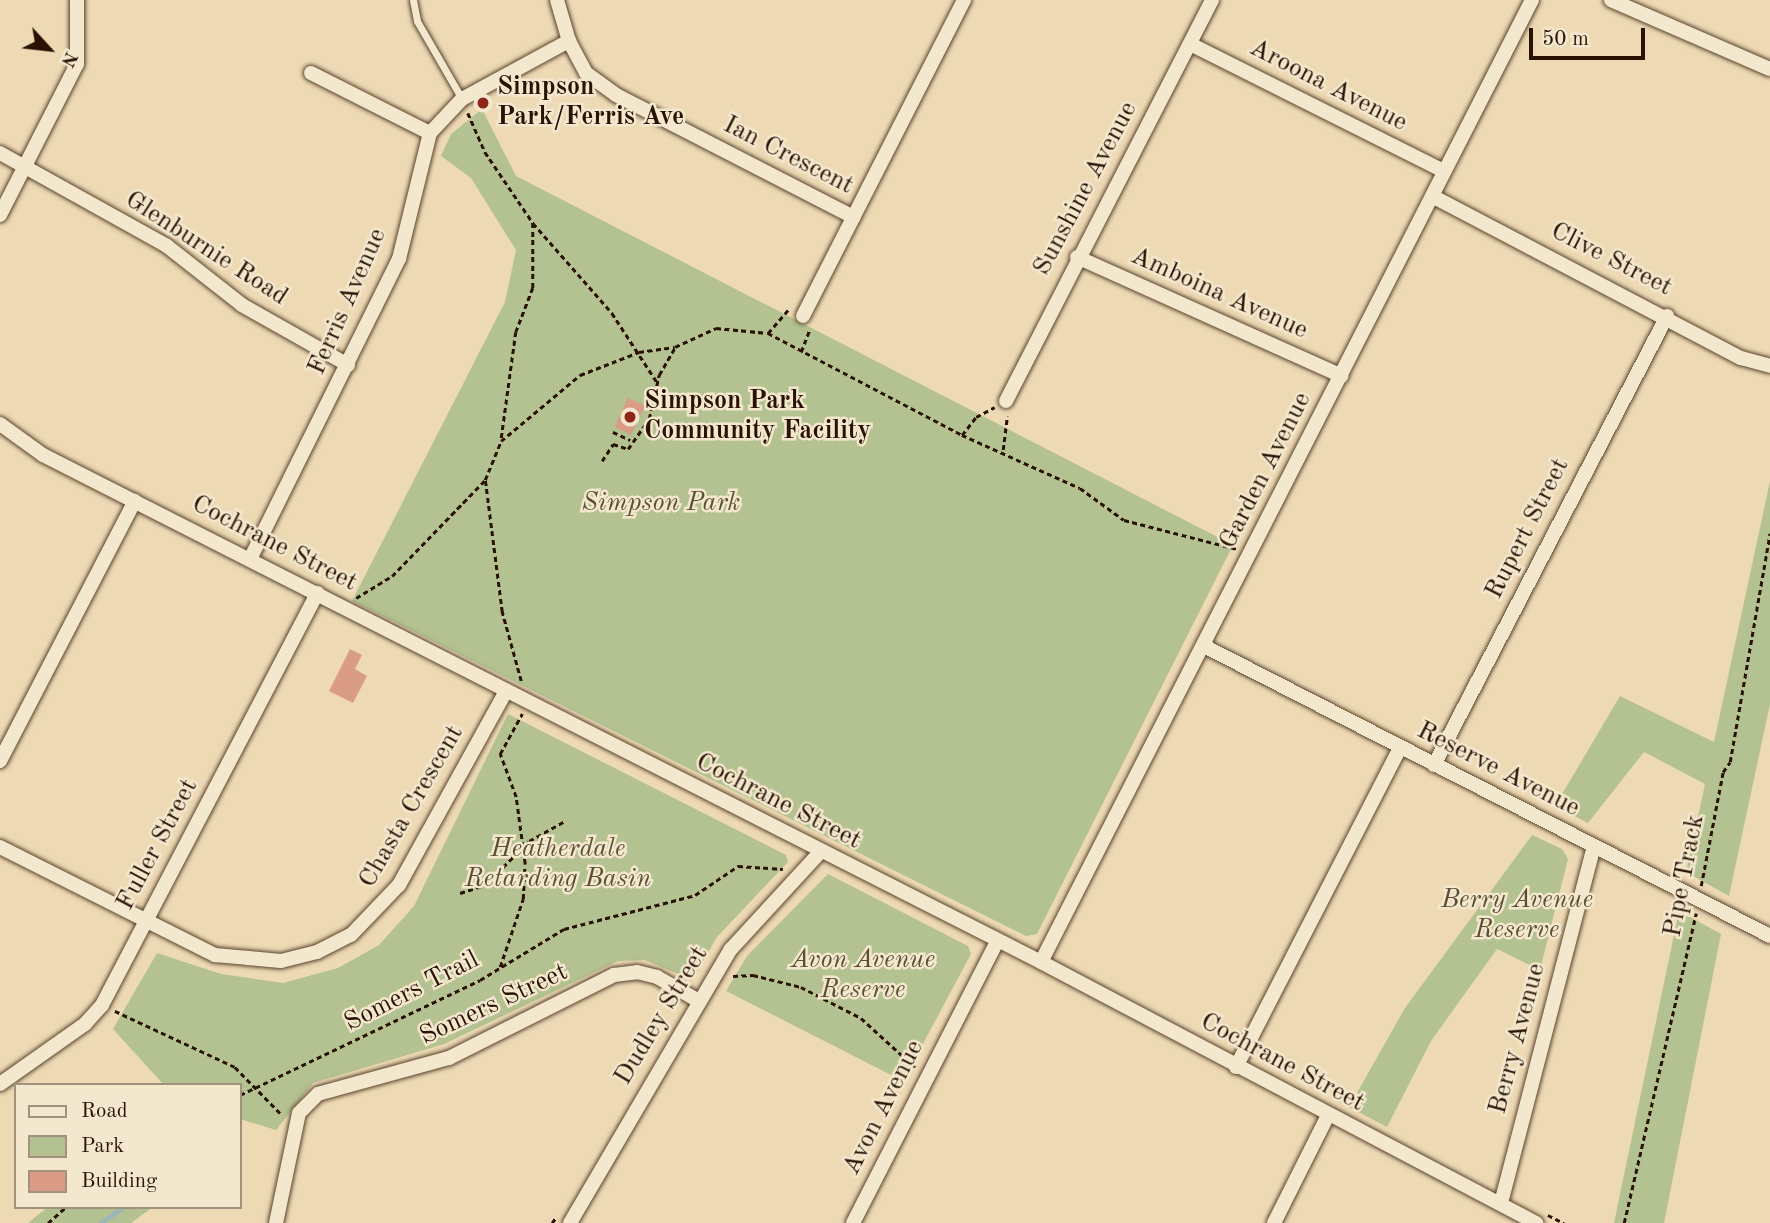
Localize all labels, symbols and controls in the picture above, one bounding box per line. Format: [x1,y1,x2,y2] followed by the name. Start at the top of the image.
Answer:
[14,14,84,84] north arrow
[1532,14,1648,58] scale bar
[1542,29,1589,50] text: 50 m
[1244,33,1412,139] street label: Aroona Avenue
[56,48,80,70] text: N
[497,72,684,134] place label: Simpson Park/Ferris Ave
[475,95,491,111] marker: Simpson Park/Ferris Ave
[1027,97,1145,281] street label: Sunshine Avenue
[718,110,858,202] street label: Ian Crescent
[119,185,293,313] street label: Glenburnie Road
[1545,216,1677,304] street label: Clive Street
[302,224,394,380] street label: Ferris Avenue
[1126,241,1312,347] street label: Amboina Avenue
[644,386,871,448] place label: Simpson Park Community Facility
[1213,387,1319,555] street label: Garden Avenue
[622,409,638,425] marker: Simpson Park Community Facility
[1479,453,1577,605] street label: Rupert Street
[582,488,740,520] park label: Simpson Park
[186,489,362,599] street label: Cochrane Street
[1411,716,1585,824] street label: Reserve Avenue
[353,720,471,894] street label: Chasta Crescent
[690,747,866,857] street label: Cochrane Street
[110,774,206,916] street label: Fuller Street
[1658,812,1712,940] street label: Pipe Track
[465,834,651,896] park label: Heatherdale Retarding Basin
[1441,885,1593,946] park label: Berry Avenue Reserve
[608,941,716,1091] street label: Dudley Street
[339,945,485,1039] street label: Somers Trail
[791,945,935,1006] park label: Avon Avenue Reserve
[415,957,573,1053] street label: Somers Street
[1483,960,1553,1118] street label: Berry Avenue
[1195,1007,1369,1119] street label: Cochrane Street
[837,1035,931,1181] street label: Avon Avenue
[14,1083,242,1209] legend
[81,1101,128,1122] text: Road
[81,1136,124,1157] text: Park
[81,1171,157,1192] text: Building

